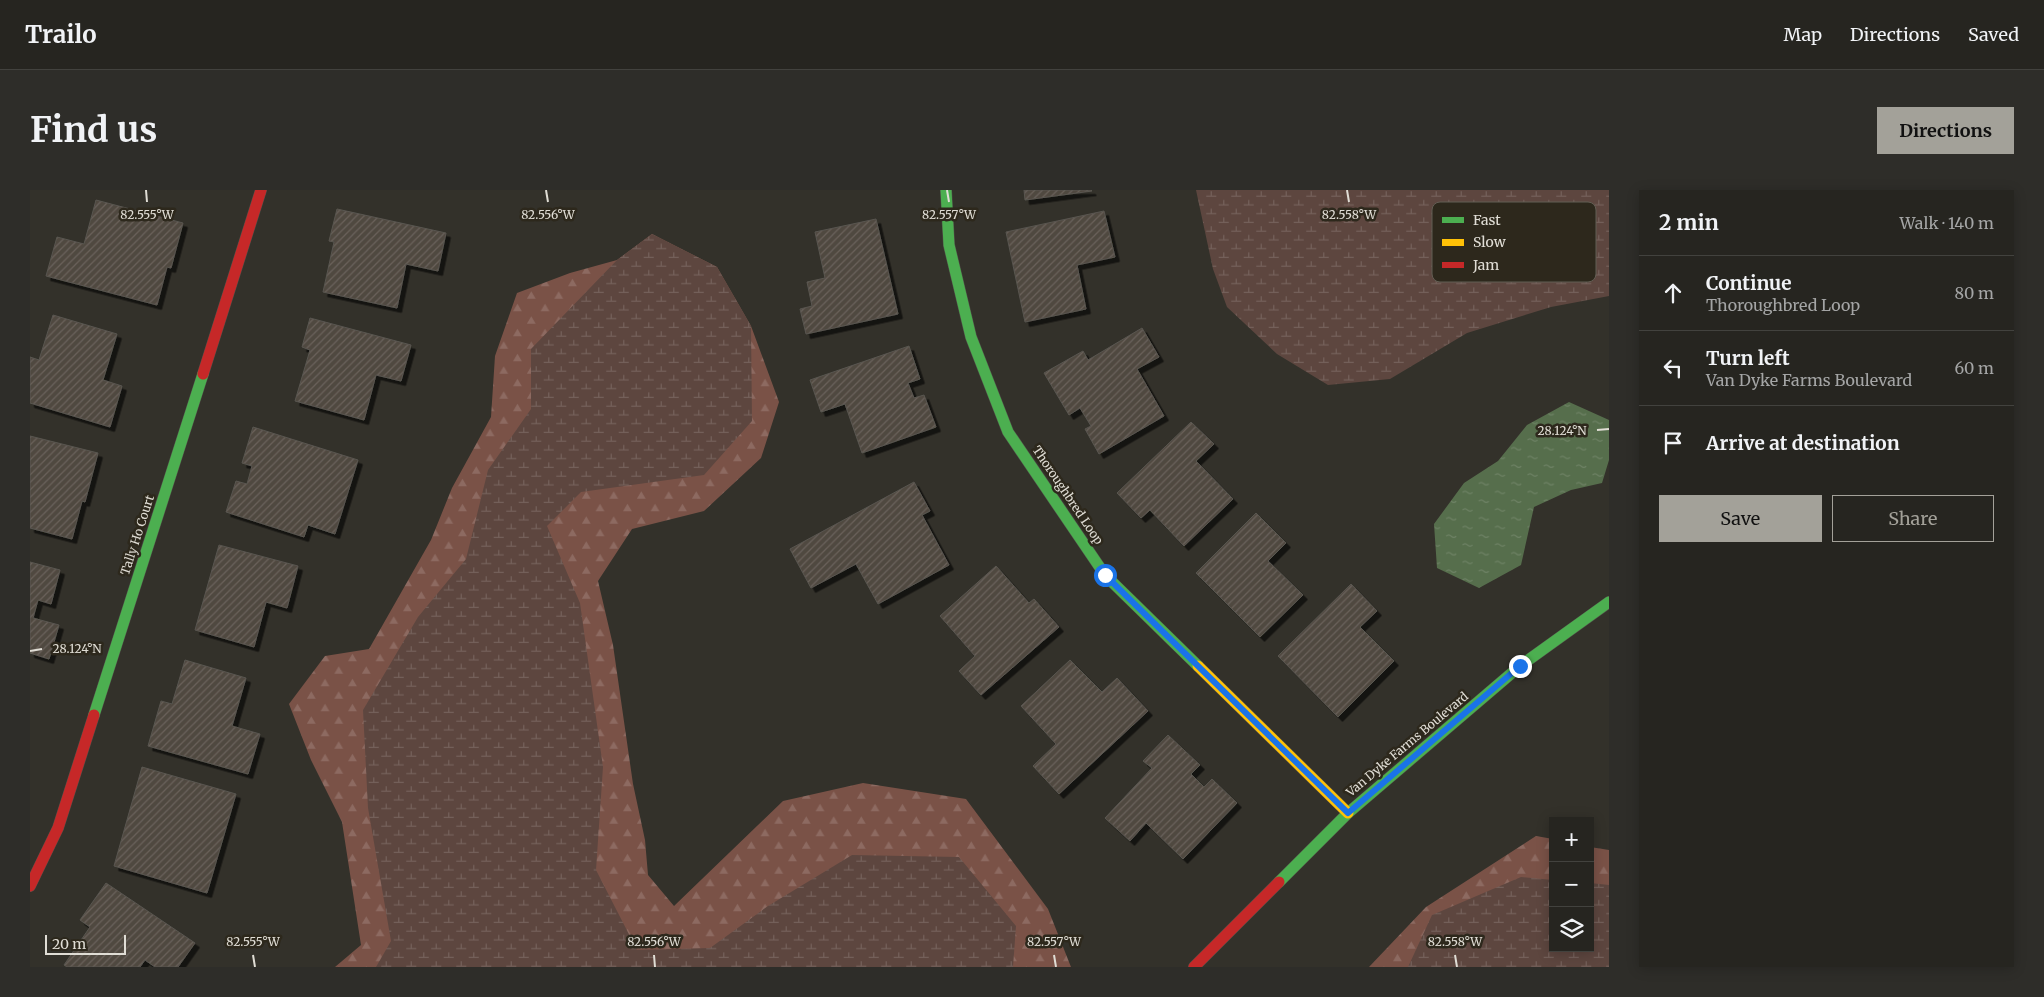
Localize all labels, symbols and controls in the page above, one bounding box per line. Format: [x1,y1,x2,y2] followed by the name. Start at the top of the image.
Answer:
[25,19,97,50] text: Trailo
[1784,23,1822,46] text: Map
[1850,23,1940,46] text: Directions
[1968,23,2019,46] text: Saved
[1877,107,2014,154] button: Directions
[30,108,157,152] text: Find us
[1432,202,1596,282] legend
[120,207,175,222] text: 82.555°W
[521,207,576,222] text: 82.556°W
[922,207,977,222] text: 82.557°W
[1322,207,1377,222] text: 82.558°W
[1659,209,1719,236] text: 2 min
[1473,211,1501,229] text: Fast
[1900,213,1994,233] text: Walk · 140 m
[1473,233,1506,251] text: Slow
[1472,256,1499,274] text: Jam
[1706,271,1792,295] text: Continue
[1659,279,1687,307] icon: ahead
[1955,283,1994,303] text: 80 m
[1706,295,1860,315] text: Thoroughbred Loop
[1706,346,1790,370] text: Turn left
[1659,354,1687,382] icon: left
[1954,358,1994,378] text: 60 m
[1706,370,1912,390] text: Van Dyke Farms Boulevard
[1537,423,1587,438] text: 28.124°N
[1659,429,1687,457] icon: arrive
[1706,431,1900,455] text: Arrive at destination
[1029,443,1107,547] street label: Thoroughbred Loop
[117,493,157,577] street label: Tally Ho Court
[1659,495,1822,542] button: Save
[1832,495,1994,542] button: Share
[1094,564,1117,587] route start
[52,641,102,656] text: 28.124°N
[1509,655,1532,678] route end
[1342,689,1471,800] street label: Van Dyke Farms Boulevard
[1549,817,1594,952] map controls
[1549,817,1594,862] button: +
[1549,862,1594,907] button: −
[1549,907,1594,952] button: layers
[45,932,126,955] scale bar
[226,934,281,949] text: 82.555°W
[627,934,682,949] text: 82.556°W
[1027,934,1082,949] text: 82.557°W
[1428,934,1483,949] text: 82.558°W
[52,935,86,953] text: 20 m

